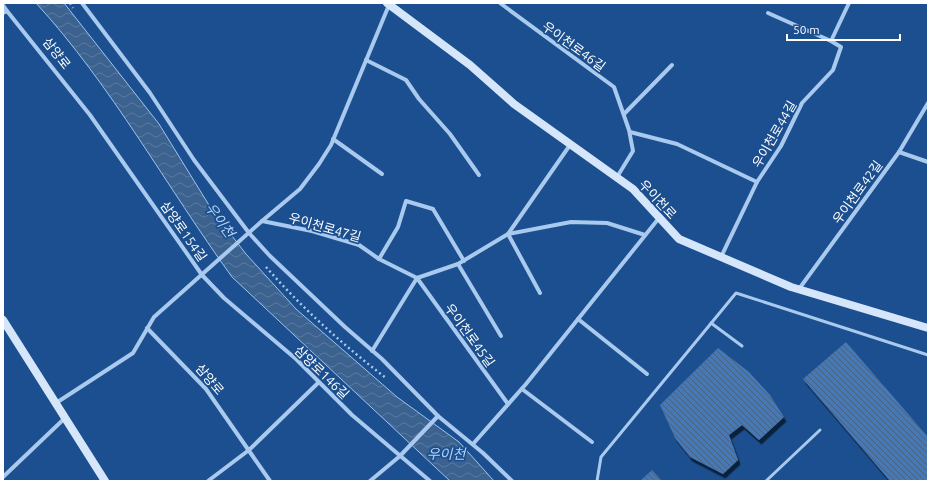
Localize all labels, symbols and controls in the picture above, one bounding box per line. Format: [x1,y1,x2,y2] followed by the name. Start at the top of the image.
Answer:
[787,16,900,42] scale bar
[540,18,608,74] street label: 우이천로46길
[793,23,820,36] text: 50 m
[40,35,74,71] street label: 삼양로
[749,98,799,170] street label: 우이천로44길
[829,158,885,226] street label: 우이천로42길
[637,177,679,221] street label: 우이천로
[158,198,210,264] street label: 삼양로154길
[202,200,238,241] water label: 우이천
[287,210,363,244] street label: 우이천로47길
[442,301,498,369] street label: 우이천로45길
[292,343,352,401] street label: 삼양로146길
[193,361,227,397] street label: 삼양로
[427,446,466,462] water label: 우이천

